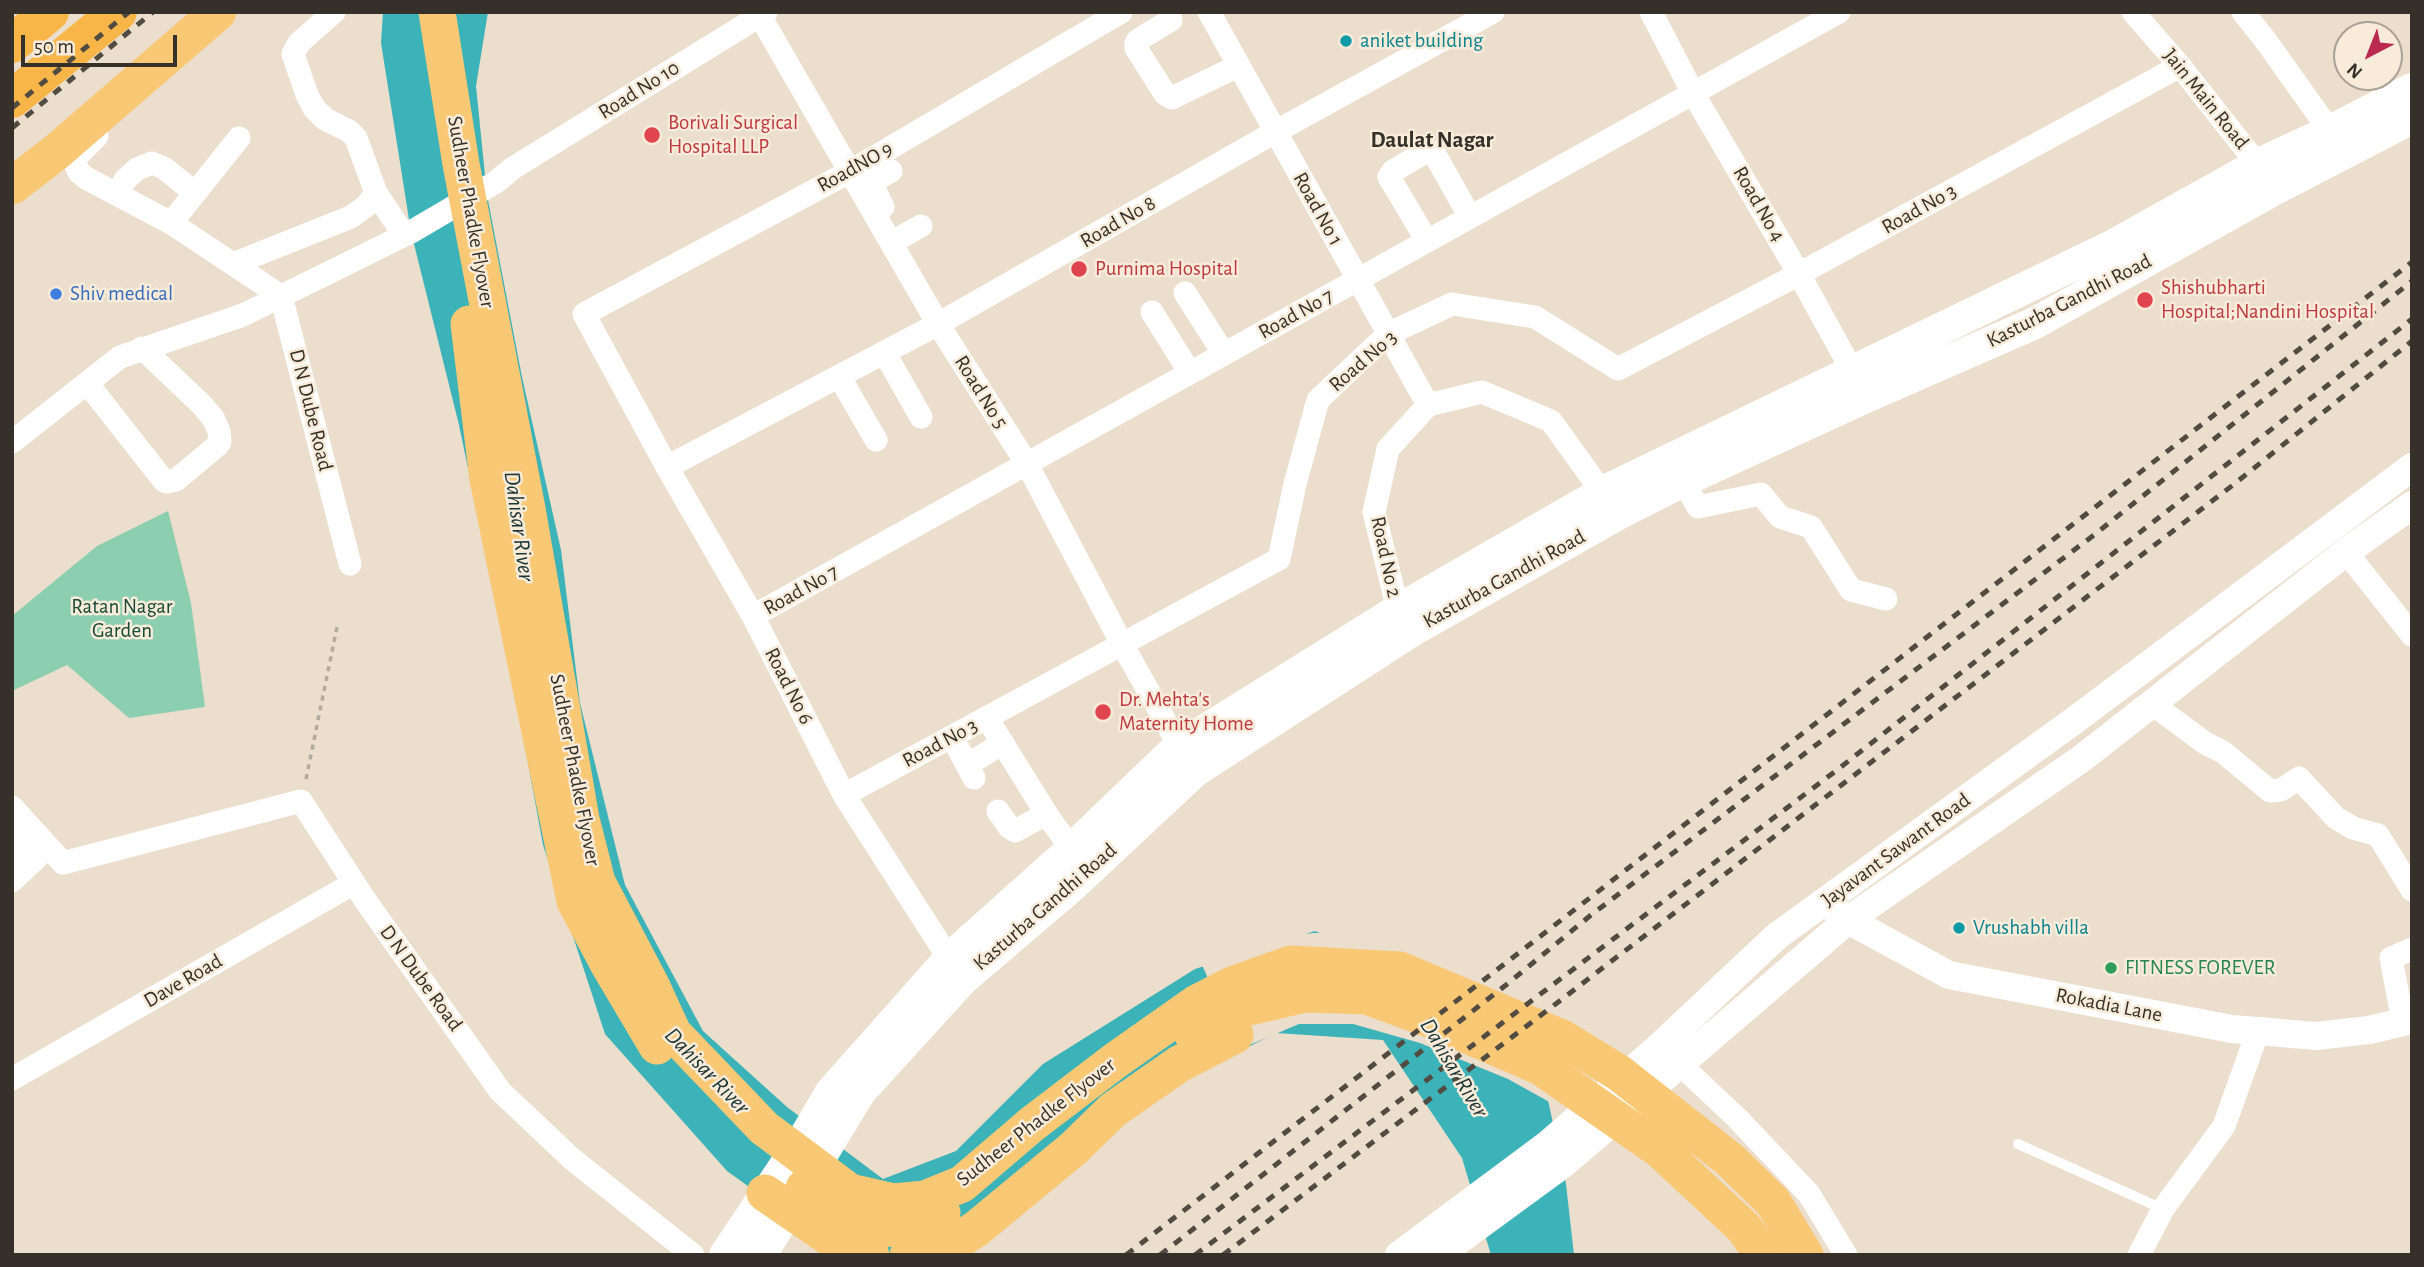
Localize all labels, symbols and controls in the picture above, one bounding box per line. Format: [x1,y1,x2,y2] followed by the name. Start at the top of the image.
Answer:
[24,21,180,65] scale bar
[2333,21,2403,91] north arrow
[1360,28,1483,54] place label: aniket building
[1338,33,1354,49] marker: aniket building
[34,36,74,57] text: 50 m
[2158,44,2254,154] street label: Jain Main Road
[594,55,684,125] street label: Road No 10
[2344,59,2366,82] text: N
[668,110,798,160] place label: Borivali Surgical Hospital LLP
[442,114,500,310] street label: Sudheer Phadke Flyover
[642,125,662,145] marker: Borivali Surgical Hospital LLP
[1370,126,1494,154] district label: Daulat Nagar
[813,136,897,198] street label: RoadNO 9
[1727,162,1791,246] street label: Road No 4
[1288,168,1348,250] street label: Road No 1
[1877,178,1961,240] street label: Road No 3
[1076,190,1160,254] street label: Road No 8
[1982,249,2156,353] street label: Kasturba Gandhi Road
[1095,256,1238,282] place label: Purnima Hospital
[1069,259,1089,279] marker: Purnima Hospital
[2161,275,2374,325] place label: Shishubharti Hospital;Nandini Hospital
[70,281,173,307] place label: Shiv medical
[1254,283,1338,345] street label: Road No 7
[48,286,64,302] marker: Shiv medical
[2135,290,2155,310] marker: Shishubharti Hospital;Nandini Hospital
[1324,325,1402,397] street label: Road No 3
[284,346,338,474] street label: D N Dube Road
[949,351,1013,433] street label: Road No 5
[498,469,540,583] water label: Dahisar River
[1365,514,1407,600] street label: Road No 2
[1419,524,1589,634] street label: Kasturba Gandhi Road
[759,559,843,621] street label: Road No 7
[71,594,173,644] park label: Ratan Nagar Garden
[759,643,819,729] street label: Road No 6
[544,672,606,868] street label: Sudheer Phadke Flyover
[1119,687,1254,737] place label: Dr. Mehta's Maternity Home
[1093,702,1113,722] marker: Dr. Mehta's Maternity Home
[898,713,982,773] street label: Road No 3
[1817,788,1975,912] street label: Jayavant Sawant Road
[968,838,1122,976] street label: Kasturba Gandhi Road
[1973,915,2089,941] place label: Vrushabh villa
[374,920,468,1036] street label: D N Dube Road
[1951,920,1967,936] marker: Vrushabh villa
[139,948,227,1014] street label: Dave Road
[2125,955,2275,981] place label: FITNESS FOREVER
[2103,960,2119,976] marker: FITNESS FOREVER
[2054,982,2164,1028] street label: Rokadia Lane
[1414,1013,1494,1123] water label: Dahisar River
[659,1022,755,1120] water label: Dahisar River
[951,1052,1121,1192] street label: Sudheer Phadke Flyover

